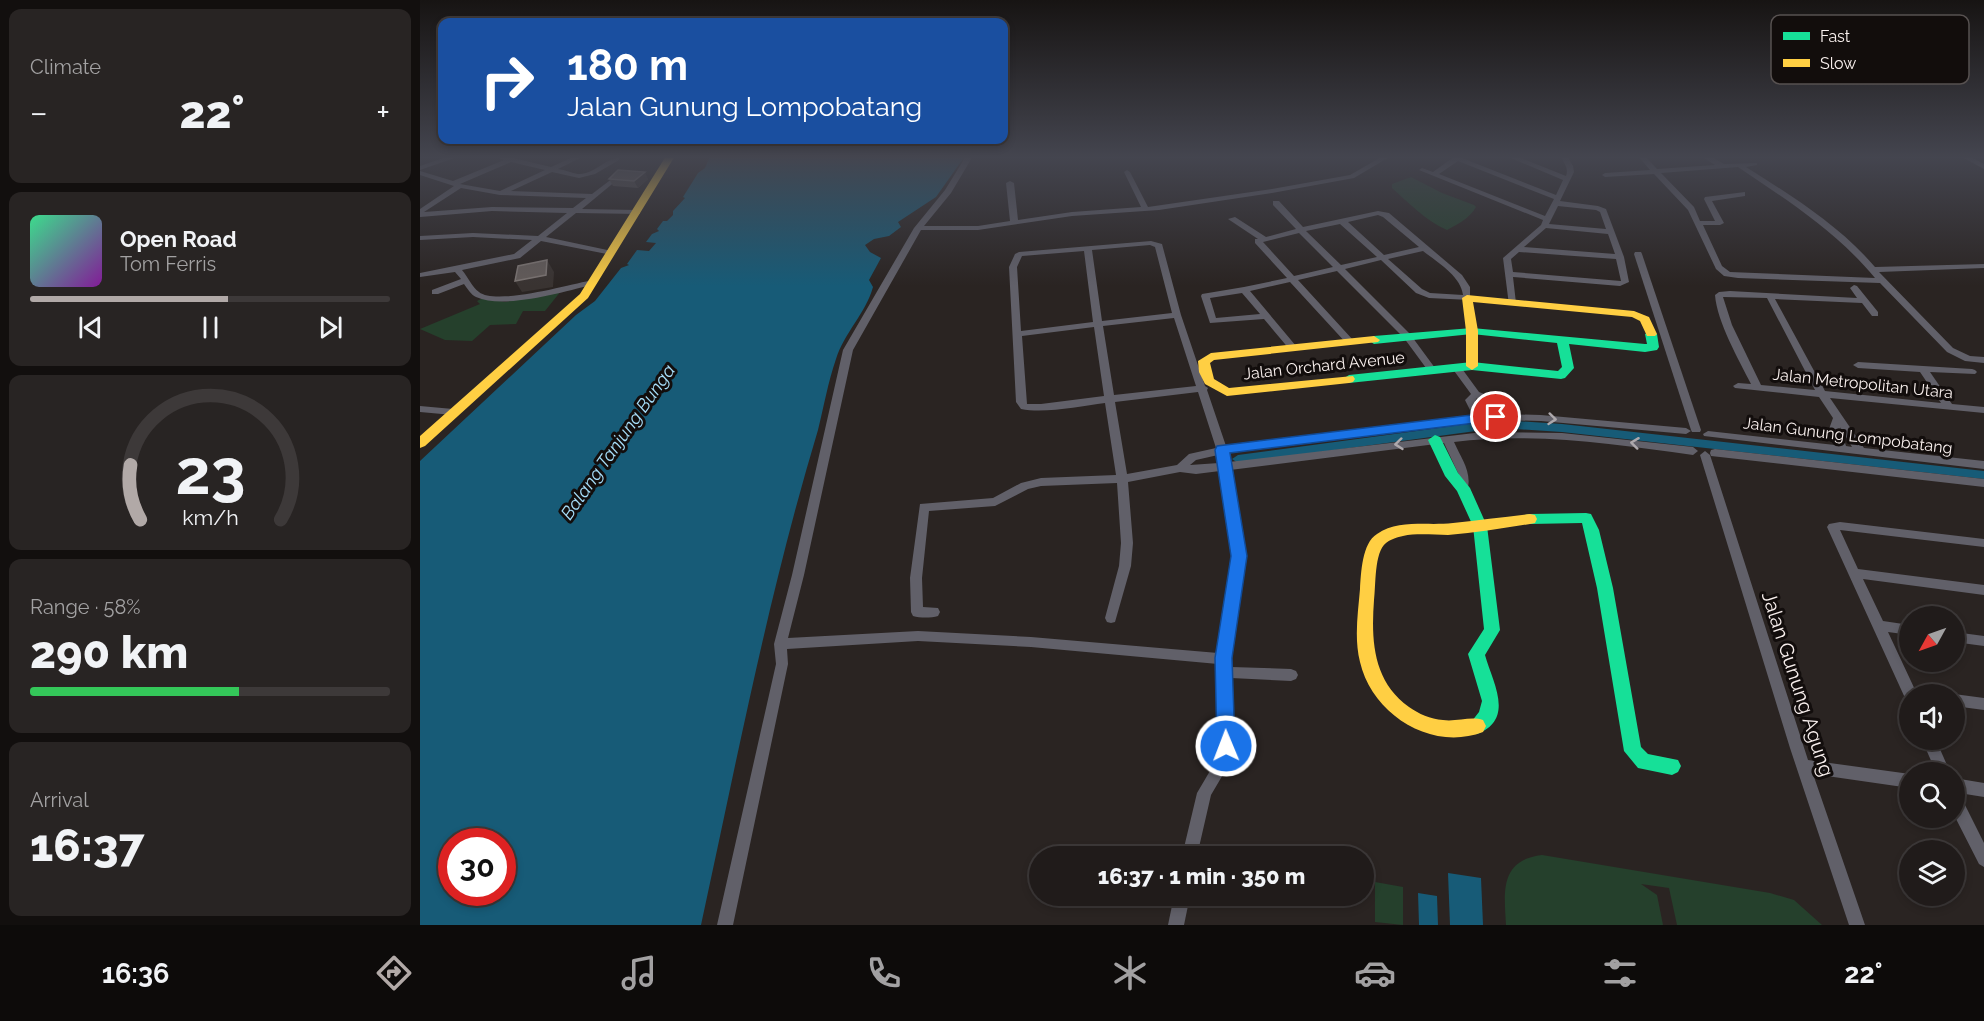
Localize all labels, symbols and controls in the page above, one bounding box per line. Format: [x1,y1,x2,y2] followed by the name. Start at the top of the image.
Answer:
[1771,15,1969,84] legend
[1820,27,1851,46] text: Fast
[567,41,688,90] text: 180 m
[468,42,546,120] icon: right
[1820,54,1856,73] text: Slow
[30,55,101,79] text: Climate
[179,86,245,139] text: 22°
[567,91,922,122] text: Jalan Gunung Lompobatang
[30,93,48,132] text: −
[376,93,390,132] text: +
[120,226,237,252] text: Open Road
[120,252,216,276] text: Tom Ferris
[74,311,107,344] icon: previous
[194,311,227,344] icon: pause
[314,311,347,344] icon: next
[1243,348,1406,383] street label: Jalan Orchard Avenue
[556,360,679,523] water label: Balang Tanjung Bunga
[1772,365,1954,402] street label: Jalan Metropolitan Utara
[1470,391,1521,442] pin
[1479,400,1512,433] icon: arrive
[1547,412,1556,425] one-way arrow
[1742,413,1954,458] street label: Jalan Gunung Lompobatang
[175,435,245,509] text: 23
[1394,437,1403,450] one-way arrow
[1630,438,1639,450] one-way arrow
[182,505,238,530] text: km/h
[1757,588,1839,780] street label: Jalan Gunung Agung
[30,595,141,619] text: Range · 58%
[1899,606,1965,672] north arrow
[1899,606,1965,906] map controls
[30,626,188,679] text: 290 km
[1899,684,1965,750] button: sound
[1194,714,1258,778] position arrow
[1899,762,1965,828] button: search
[30,788,89,812] text: Arrival
[30,819,145,872] text: 16:37
[438,828,516,906] speed limit sign: 30
[1899,840,1965,906] button: layers
[1098,863,1305,889] text: 16:37 · 1 min · 350 m
[373,952,415,994] icon: directions
[618,952,660,994] icon: music
[863,952,905,994] icon: phone
[1109,952,1151,994] icon: climate
[1354,952,1396,994] icon: car
[1599,952,1641,994] icon: filters
[102,958,169,989] text: 16:36
[1844,958,1882,989] text: 22°

